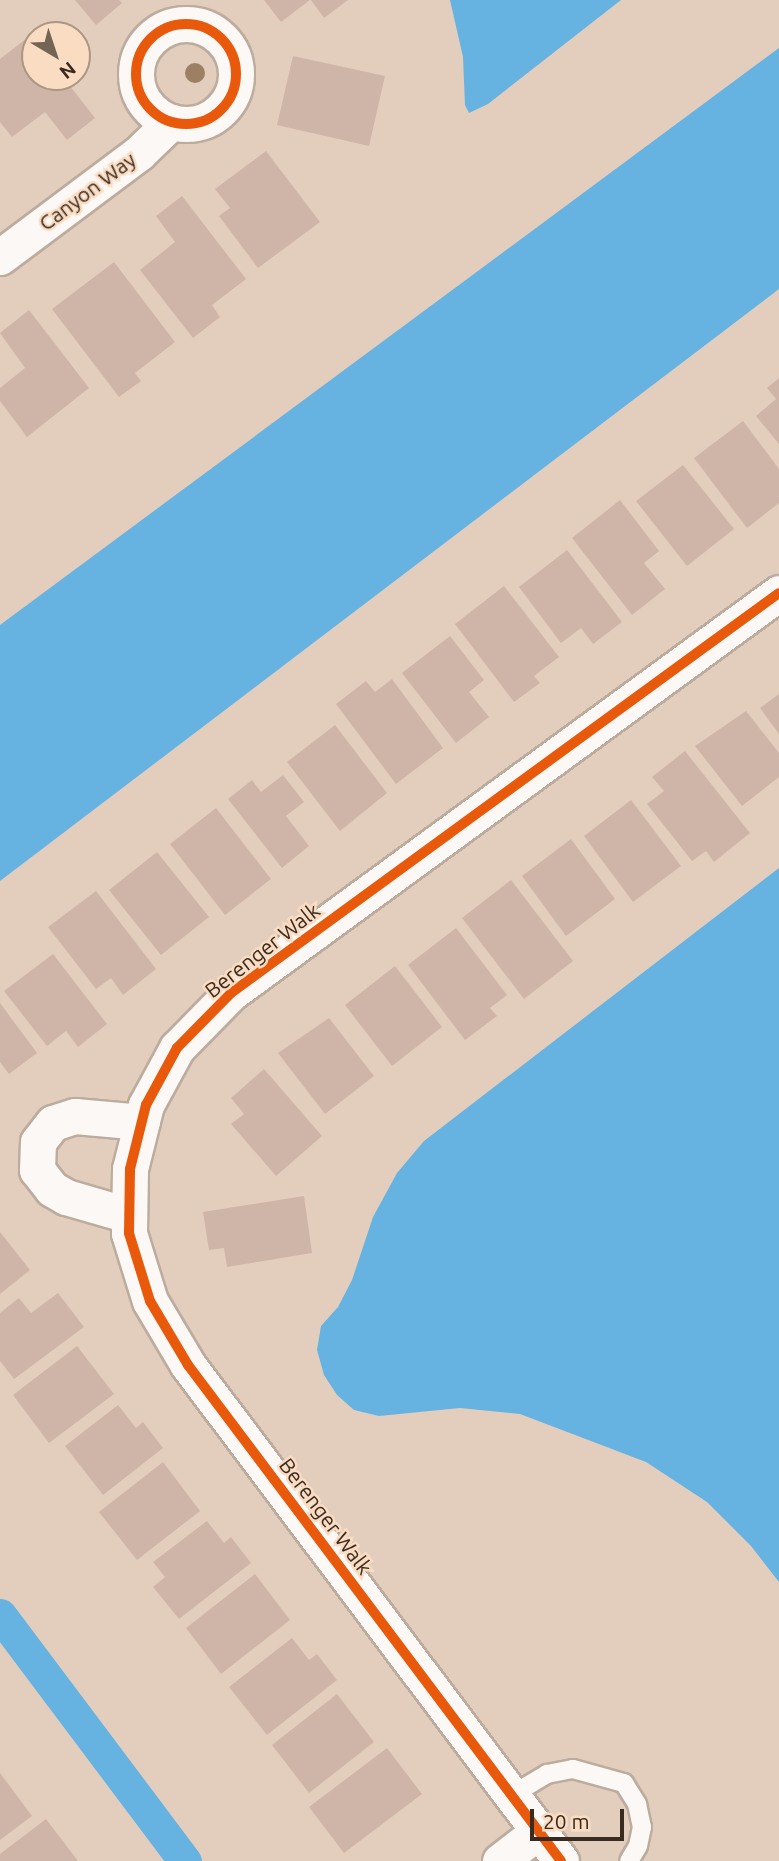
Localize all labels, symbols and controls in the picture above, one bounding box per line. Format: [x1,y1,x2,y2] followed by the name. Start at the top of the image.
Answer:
[21,21,91,91] north arrow
[56,58,80,84] text: N
[34,146,140,236] street label: Canyon Way
[200,897,324,1003] street label: Berenger Walk
[274,1453,378,1579] street label: Berenger Walk
[534,1794,628,1838] scale bar
[543,1809,590,1833] text: 20 m

